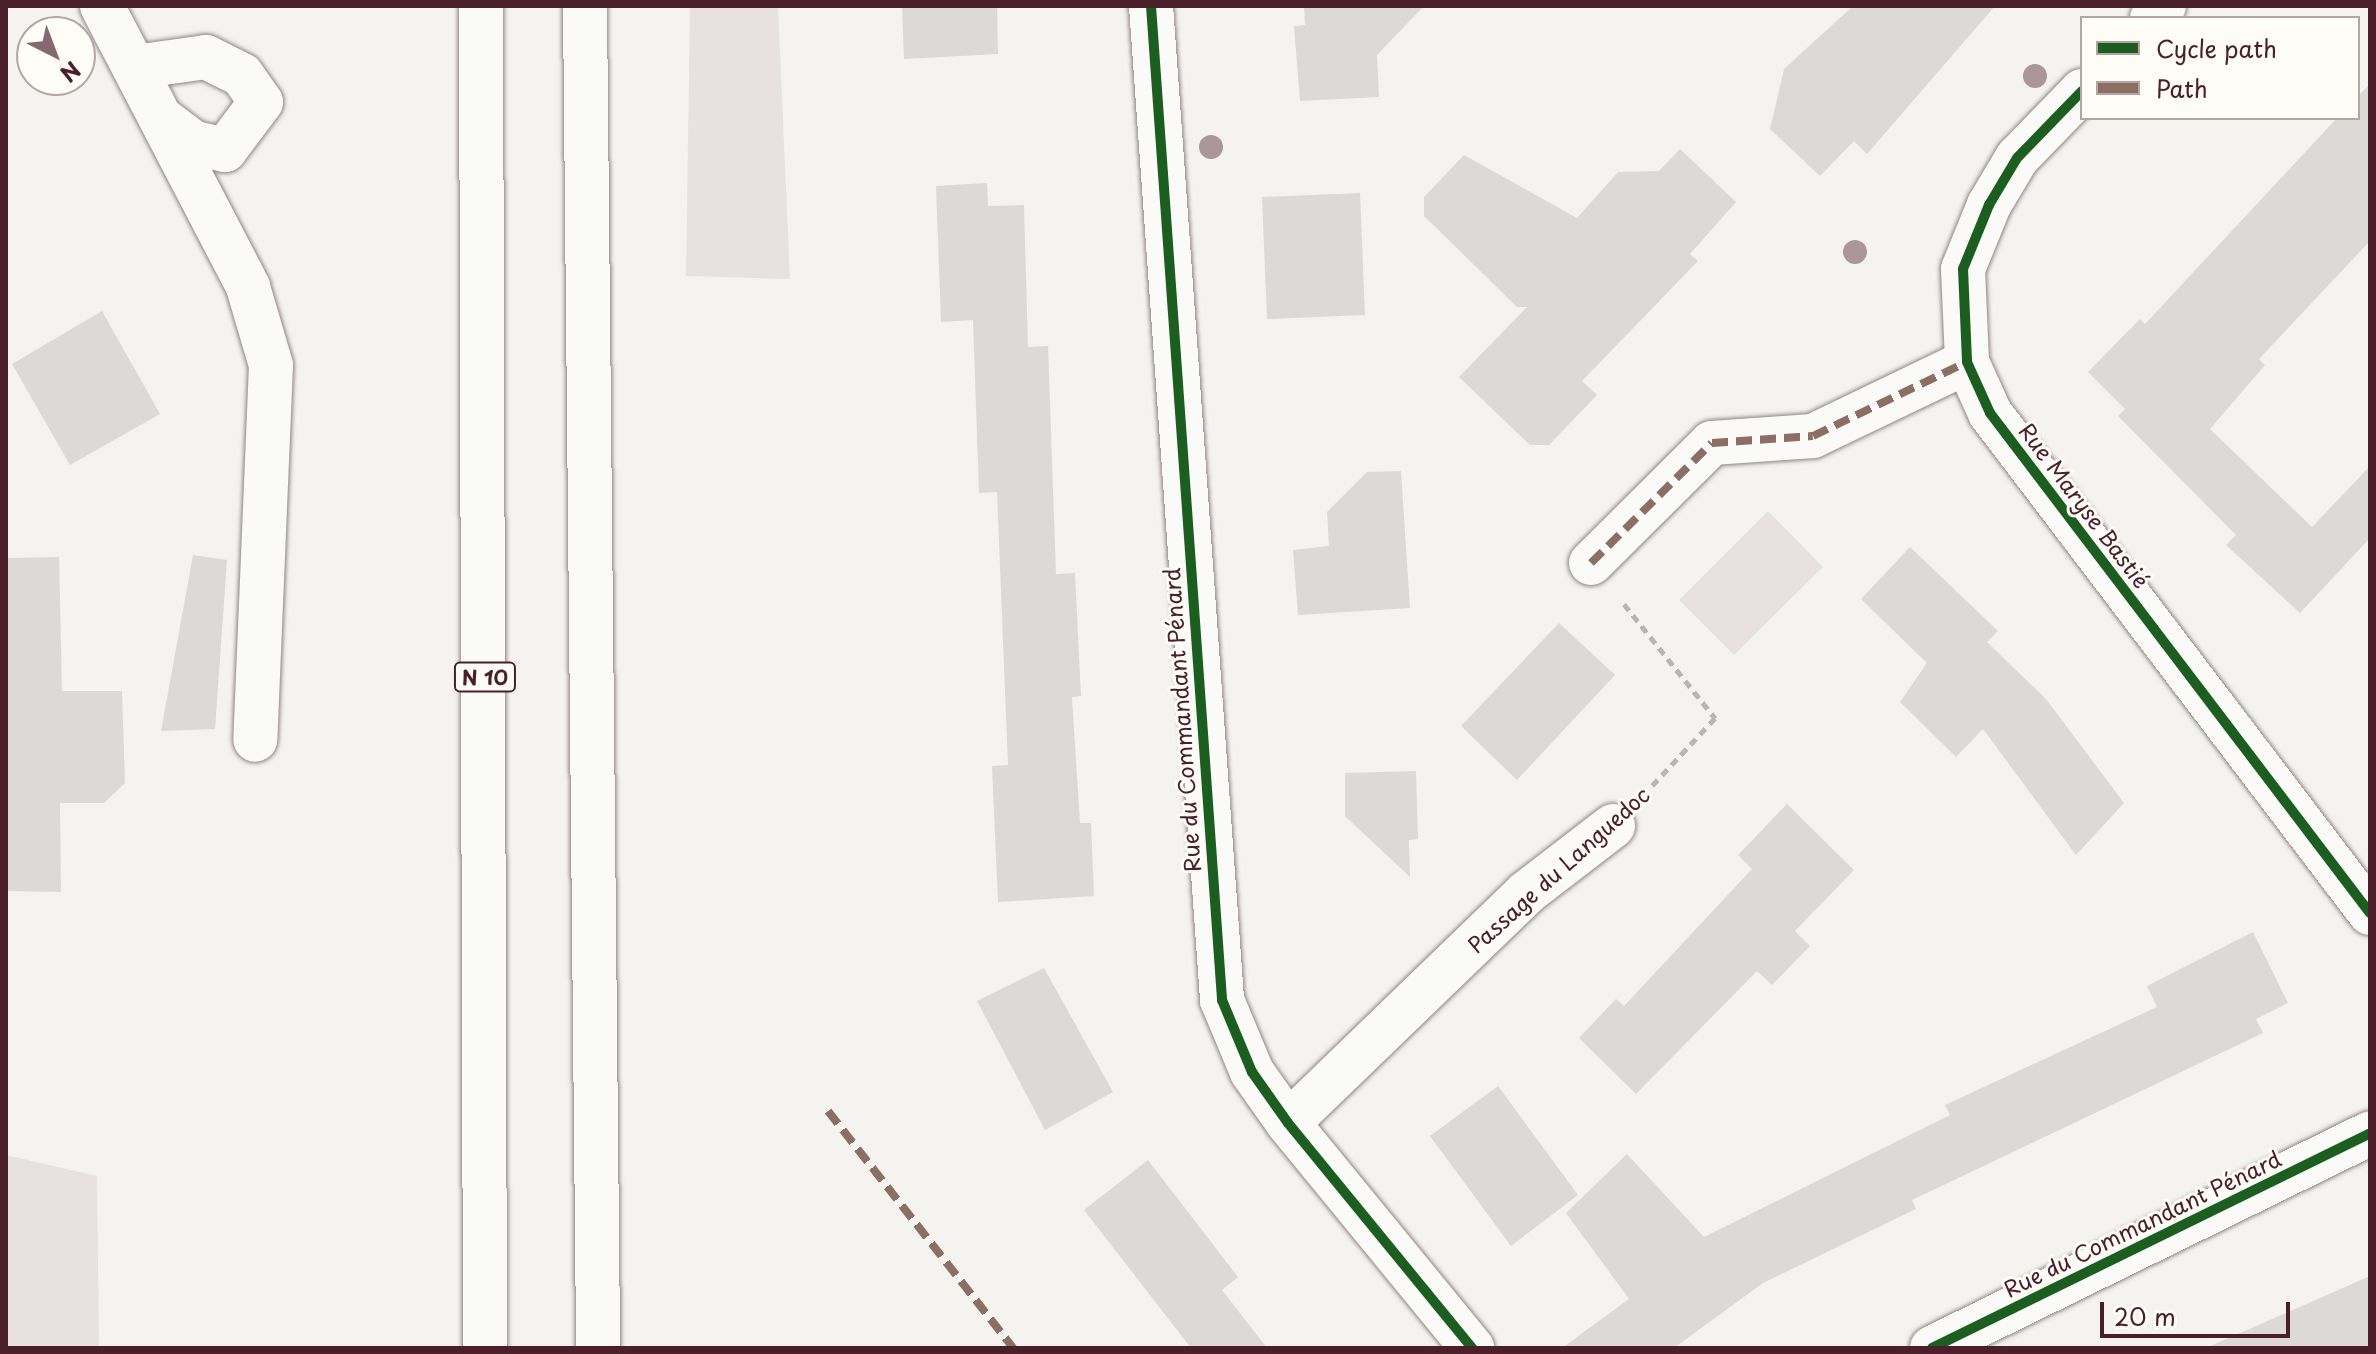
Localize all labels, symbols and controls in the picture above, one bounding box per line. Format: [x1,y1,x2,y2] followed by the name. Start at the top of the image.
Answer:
[16,16,96,96] north arrow
[2080,16,2360,120] legend
[2156,30,2277,66] text: Cycle path
[54,55,89,91] text: N
[2156,70,2208,106] text: Path
[2014,417,2156,593] street label: Rue Maryse Bastié
[1157,565,1205,875] street label: Rue du Commandant Pénard
[453,661,517,693] road number: N 10
[1460,779,1656,959] street label: Passage du Languedoc
[1997,1143,2287,1303] street label: Rue du Commandant Pénard
[2104,1286,2294,1336] scale bar
[2114,1298,2176,1334] text: 20 m

